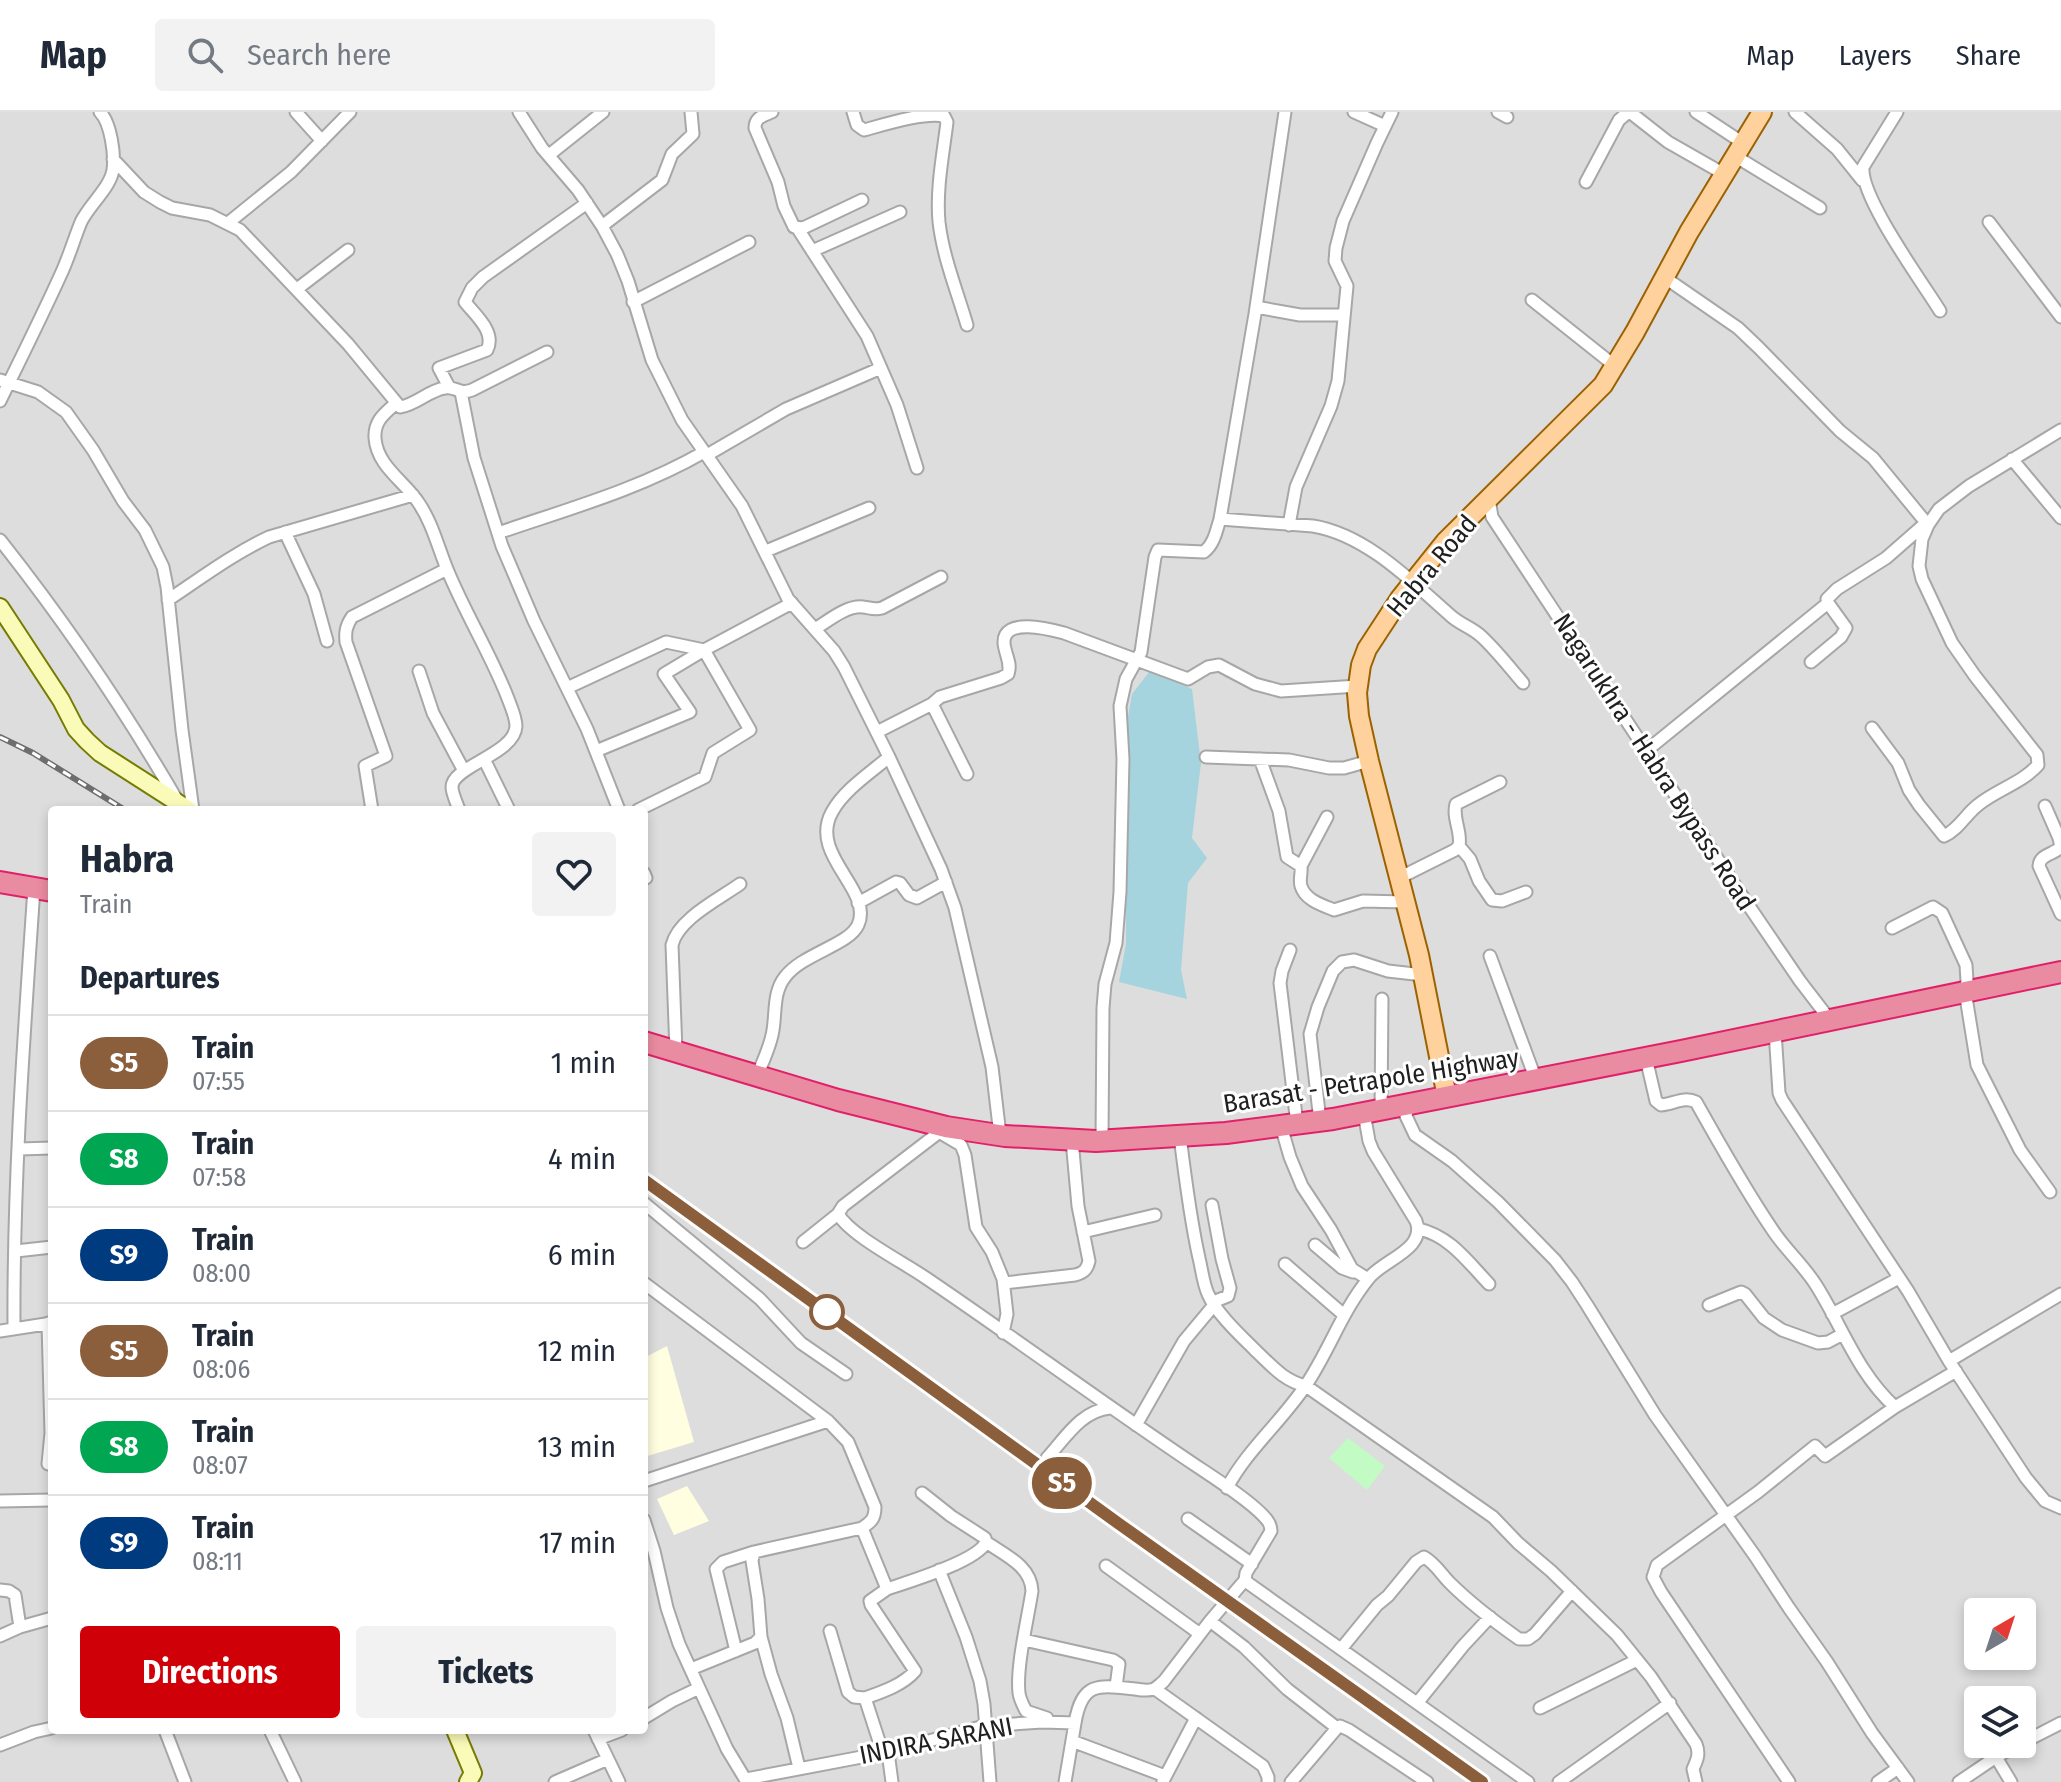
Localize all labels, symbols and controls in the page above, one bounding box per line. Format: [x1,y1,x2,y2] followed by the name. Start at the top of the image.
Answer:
[155,19,715,91] search box
[40,32,107,78] text: Map
[183,33,227,77] icon: search
[247,37,391,73] text: Search here
[1746,39,1795,72] text: Map
[1839,39,1912,72] text: Layers
[1956,39,2021,72] text: Share
[1380,509,1484,623] street label: Habra Road
[1546,608,1762,916] street label: Nagarukhra - Habra Bypass Road
[532,832,616,916] button: heart
[80,836,174,882] text: Habra
[80,889,133,920] text: Train
[80,960,220,996] text: Departures
[192,1030,254,1066] text: Train
[1221,1042,1521,1120] street label: Barasat - Petrapole Highway
[551,1045,616,1081] text: 1 min
[110,1046,138,1079] text: S5
[192,1066,245,1097] text: 07:55
[192,1126,254,1162] text: Train
[548,1141,616,1177] text: 4 min
[109,1142,139,1175] text: S8
[192,1162,246,1193] text: 07:58
[192,1222,254,1258] text: Train
[548,1237,616,1273] text: 6 min
[110,1238,138,1271] text: S9
[192,1258,251,1289] text: 08:00
[810,1295,844,1329] unlabelled marker
[192,1318,254,1354] text: Train
[538,1333,616,1369] text: 12 min
[110,1334,138,1367] text: S5
[192,1354,251,1385] text: 08:06
[192,1414,254,1450] text: Train
[537,1429,616,1465] text: 13 min
[109,1430,139,1463] text: S8
[192,1450,248,1481] text: 08:07
[1026,1457,1098,1509] line badge: S5
[1048,1466,1076,1499] text: S5
[192,1510,254,1546] text: Train
[539,1525,616,1561] text: 17 min
[110,1526,138,1559] text: S9
[192,1546,243,1577] text: 08:11
[1964,1598,2036,1670] north arrow
[1964,1598,2036,1758] map controls
[80,1626,340,1718] button: Directions
[356,1626,616,1718] button: Tickets
[1964,1686,2036,1758] button: layers
[857,1711,1015,1771] street label: INDIRA SARANI

